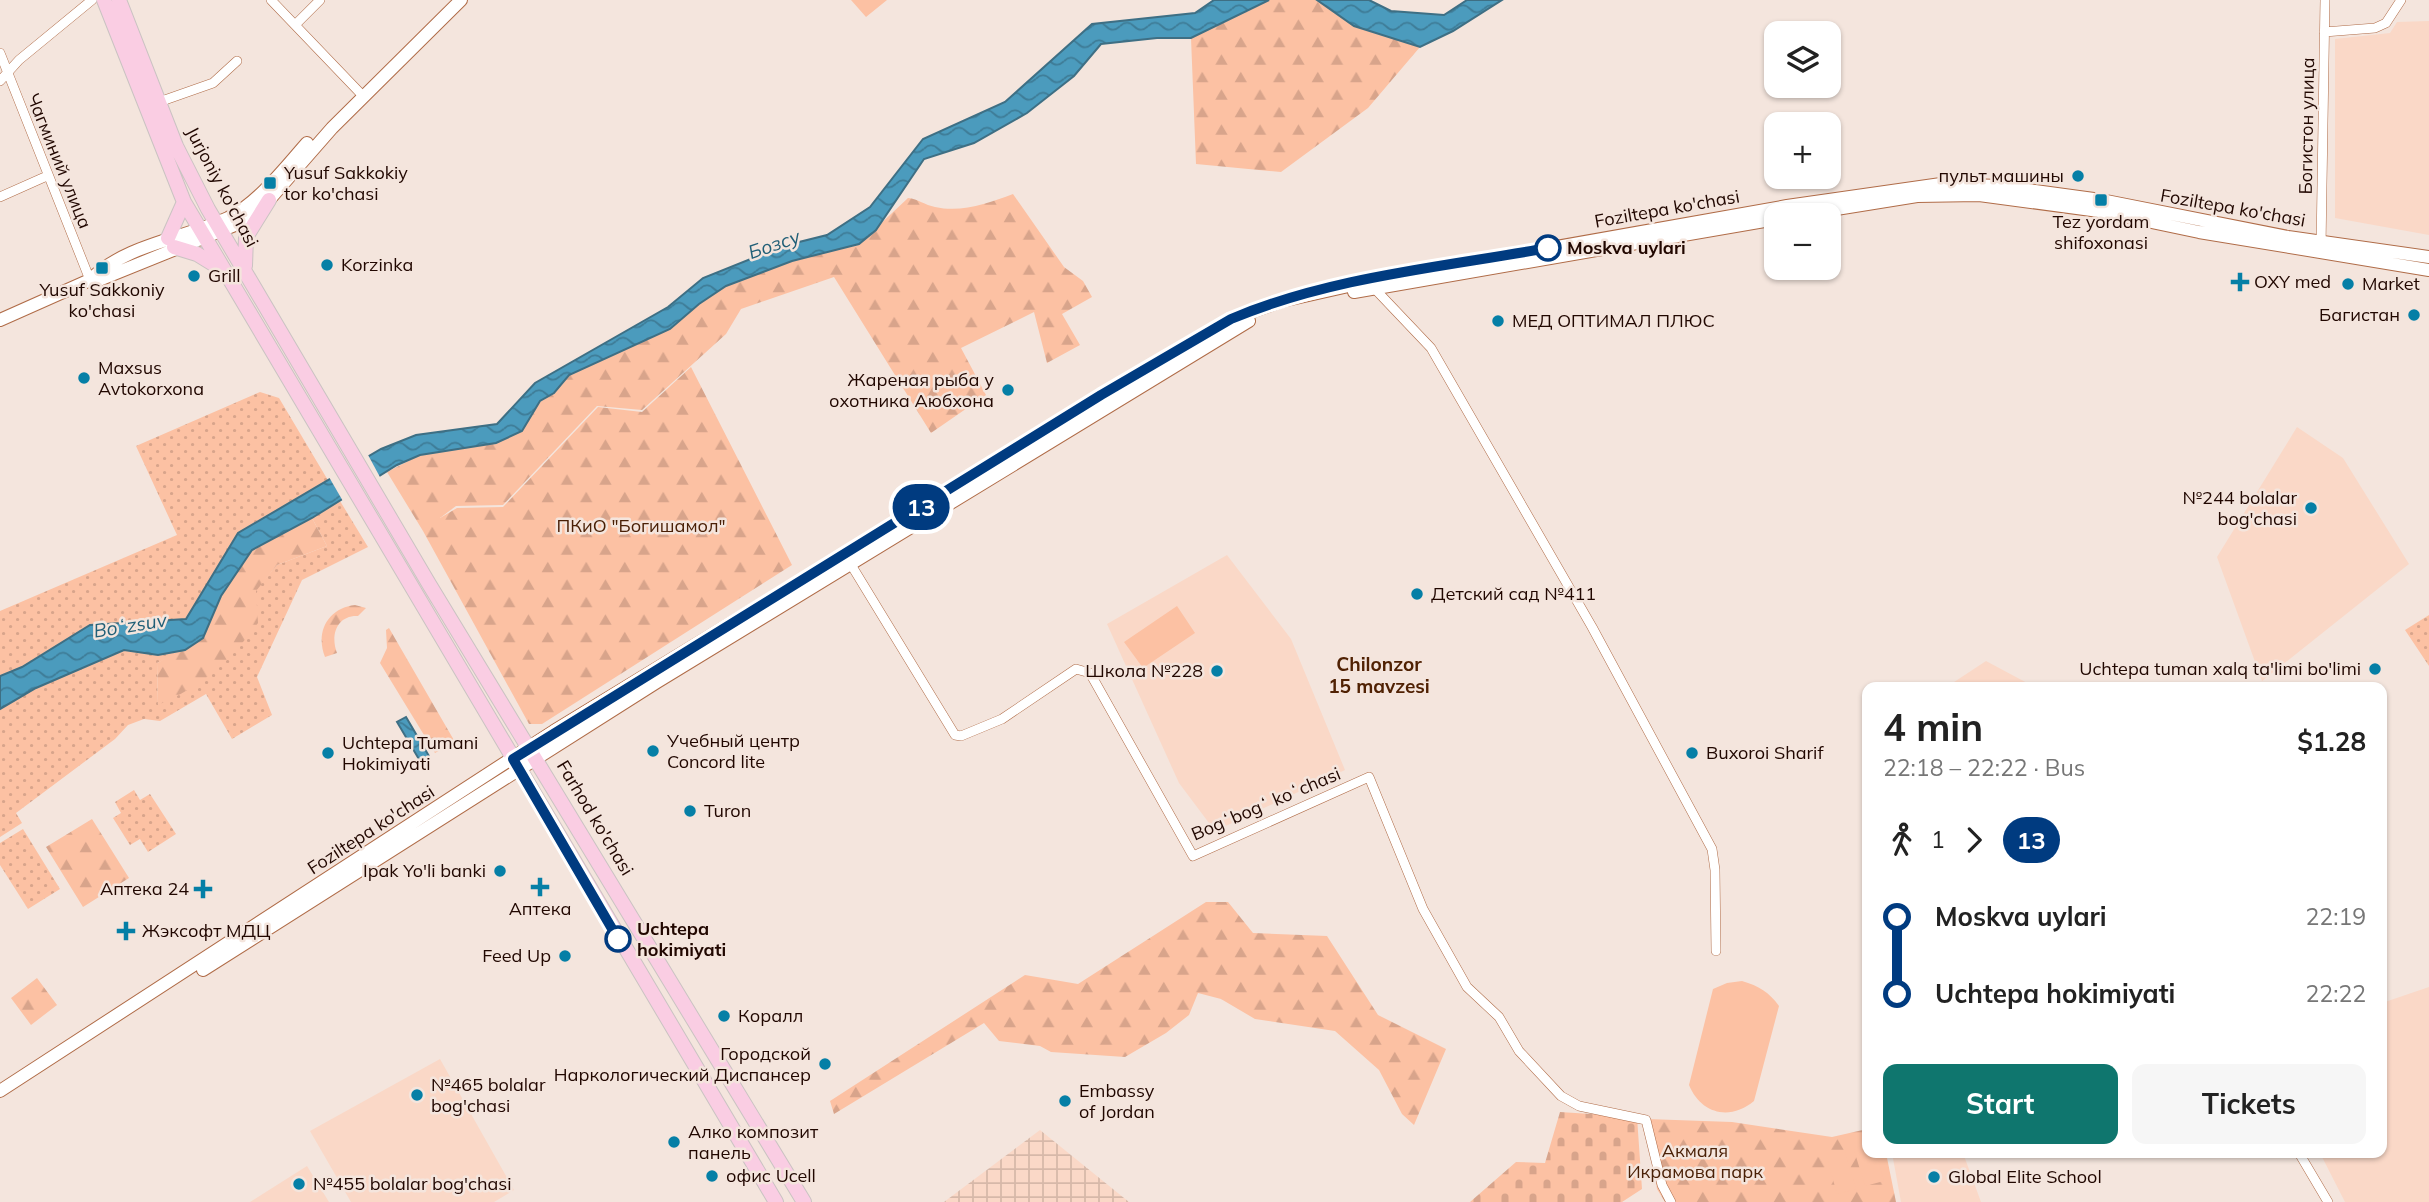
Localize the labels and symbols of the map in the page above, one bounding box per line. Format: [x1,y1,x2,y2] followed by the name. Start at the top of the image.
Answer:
[2294,57,2319,195] street label: Богистон улица
[22,90,97,232] street label: Чагминий улица
[181,123,264,251] street label: Jurjoniy ko'chasi
[283,161,408,205] place label: Yusuf Sakkokiy tor ko'chasi
[1939,164,2064,187] place label: пульт машины
[2070,168,2086,184] marker: пульт машины
[262,175,278,191] marker: Yusuf Sakkokiy tor ko'chasi
[2159,183,2307,232] street label: Foziltepa ko'chasi
[1593,184,1741,233] street label: Foziltepa ko'chasi
[2093,192,2109,208] marker: Tez yordam shifoxonasi
[2053,210,2149,254] place label: Tez yordam shifoxonasi
[745,224,804,264] water label: Бозсу
[1535,235,1561,261] marker: Moskva uylari
[1567,236,1686,259] place label: Moskva uylari
[341,253,413,276] place label: Korzinka
[319,257,335,273] marker: Korzinka
[94,260,110,276] marker: Yusuf Sakkoniy ko'chasi
[208,264,241,287] place label: Grill
[186,268,202,284] marker: Grill
[2254,270,2331,293] place label: OXY med
[2362,272,2420,295] place label: Market
[2232,274,2248,290] marker: OXY med
[2340,276,2356,292] marker: Market
[38,278,165,322] place label: Yusuf Sakkoniy ko'chasi
[2319,303,2400,326] place label: Багистан
[2406,307,2422,323] marker: Багистан
[1512,309,1715,332] place label: МЕД ОПТИМАЛ ПЛЮС
[1490,313,1506,329] marker: МЕД ОПТИМАЛ ПЛЮС
[98,356,204,400] place label: Maxsus Avtokorxona
[829,368,994,412] place label: Жареная рыба у охотника Аюбхона
[76,370,92,386] marker: Maxsus Avtokorxona
[1000,382,1016,398] marker: Жареная рыба у охотника Аюбхона
[890,484,953,530] line badge: 13
[2183,486,2297,530] place label: №244 bolalar bog'chasi
[2303,500,2319,516] marker: №244 bolalar bog'chasi
[556,514,726,537] park label: ПКиО "Богишамол"
[1431,582,1596,605] place label: Детский сад №411
[1409,586,1425,602] marker: Детский сад №411
[92,607,169,643] water label: Boʻzsuv
[1328,652,1430,698] district label: Chilonzor 15 mavzesi
[2079,657,2361,680] place label: Uchtepa tuman xalq ta'limi bo'limi
[1085,659,1203,682] place label: Школа №228
[2367,661,2383,677] marker: Uchtepa tuman xalq ta'limi bo'limi
[1209,663,1225,679] marker: Школа №228
[666,729,800,773] place label: Учебный центр Concord lite
[342,731,478,775] place label: Uchtepa Tumani Hokimiyati
[1706,741,1824,764] place label: Buxoroi Sharif
[645,743,661,759] marker: Учебный центр Concord lite
[320,745,336,761] marker: Uchtepa Tumani Hokimiyati
[1684,745,1700,761] marker: Buxoroi Sharif
[552,756,639,879] street label: Farhod ko'chasi
[1188,762,1344,845] street label: Bogʻbogʻ koʻchasi
[303,780,439,879] street label: Foziltepa ko'chasi
[704,799,751,822] place label: Turon
[682,803,698,819] marker: Turon
[363,859,486,882] place label: Ipak Yo'li banki
[492,863,508,879] marker: Ipak Yo'li banki
[100,877,189,900] place label: Аптека 24
[532,879,548,895] marker: Аптека
[195,881,211,897] marker: Аптека 24
[509,897,571,920] place label: Аптека
[637,917,726,961] place label: Uchtepa hokimiyati
[142,919,271,942] place label: Жэксофт МДЦ
[116,921,136,941] marker: Жэксофт МДЦ
[605,926,631,952] marker: Uchtepa hokimiyati
[482,944,551,967] place label: Feed Up
[557,948,573,964] marker: Feed Up
[738,1004,803,1027] place label: Коралл
[716,1008,732,1024] marker: Коралл
[554,1042,811,1086] place label: Городской Наркологический Диспансер
[817,1056,833,1072] marker: Городской Наркологический Диспансер
[431,1073,546,1117] place label: №465 bolalar bog'chasi
[1079,1079,1155,1123] place label: Embassy of Jordan
[409,1087,425,1103] marker: №465 bolalar bog'chasi
[1057,1093,1073,1109] marker: Embassy of Jordan
[688,1120,819,1164] place label: Алко композит панель
[666,1134,682,1150] marker: Алко композит панель
[1627,1139,1763,1183] park label: Акмаля Икрамова парк
[726,1164,816,1187] place label: офис Ucell
[1948,1165,2102,1188] place label: Global Elite School
[704,1168,720,1184] marker: офис Ucell
[1926,1169,1942,1185] marker: Global Elite School
[313,1172,512,1195] place label: №455 bolalar bog'chasi
[291,1176,307,1192] marker: №455 bolalar bog'chasi

